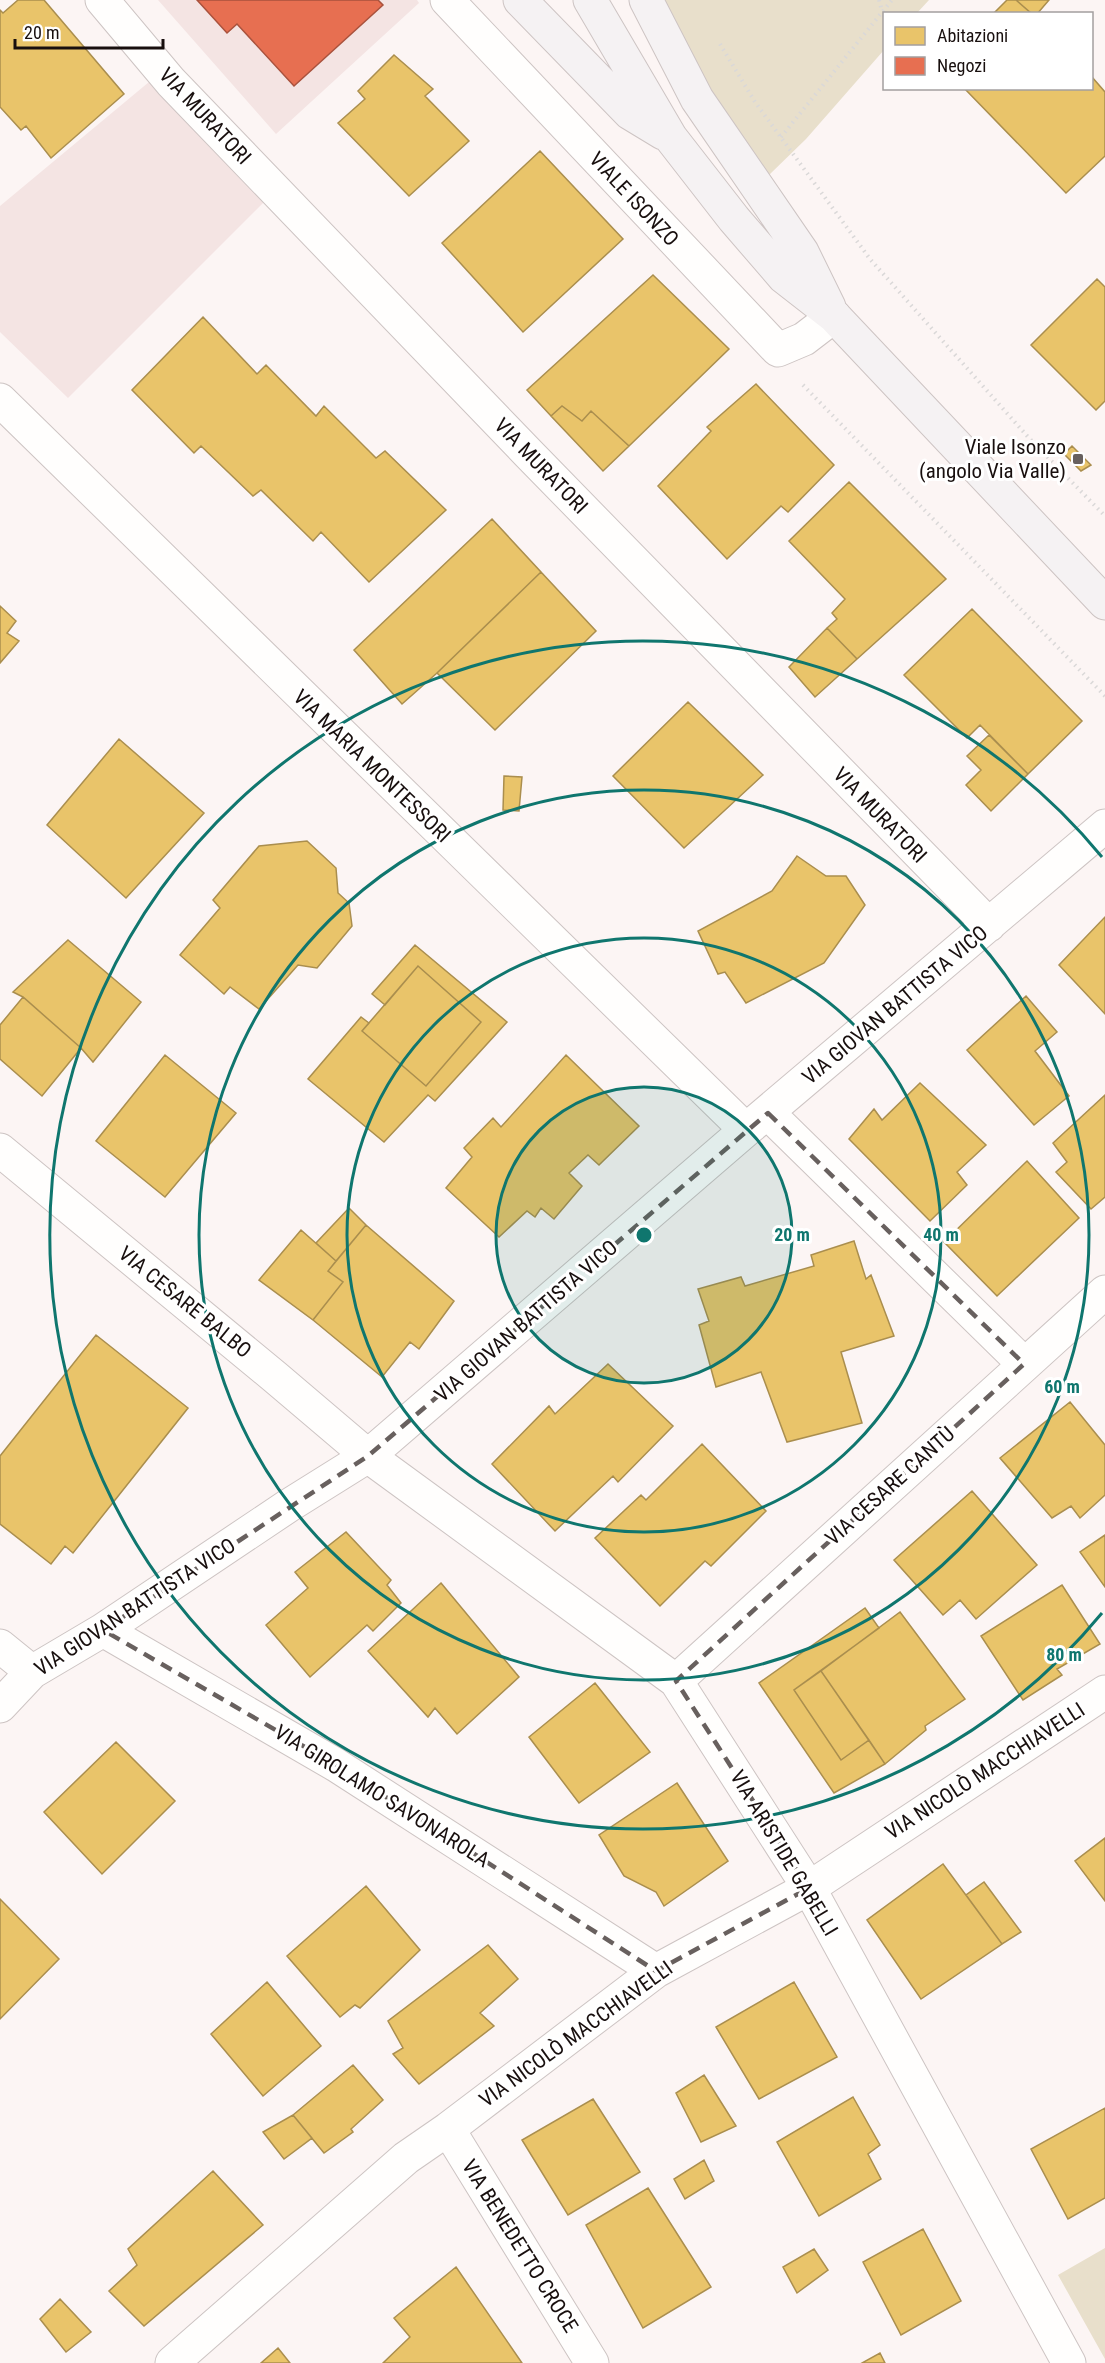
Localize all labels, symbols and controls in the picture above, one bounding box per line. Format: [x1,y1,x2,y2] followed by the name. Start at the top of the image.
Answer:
[15,12,164,50] scale bar
[883,12,1093,90] legend
[24,22,59,43] text: 20 m
[937,25,1008,46] text: Abitazioni
[937,55,986,76] text: Negozi
[154,63,256,169] street label: VIA MURATORI
[584,147,684,251] street label: VIALE ISONZO
[490,413,592,519] street label: VIA MURATORI
[919,435,1066,483] place label: Viale Isonzo (angolo Via Valle)
[1071,452,1085,466] marker: Viale Isonzo (angolo Via Valle)
[288,685,456,847] street label: VIA MARIA MONTESSORI
[829,762,931,868] street label: VIA MURATORI
[798,921,992,1089] street label: VIA GIOVAN BATTISTA VICO
[774,1224,810,1245] text: 20 m
[923,1224,959,1245] text: 40 m
[634,1225,654,1245] centre of rings
[430,1235,622,1407] street label: VIA GIOVAN BATTISTA VICO
[114,1241,256,1363] street label: VIA CESARE BALBO
[1044,1376,1080,1397] text: 60 m
[821,1422,959,1550] street label: VIA CESARE CANTÙ
[30,1533,240,1681] street label: VIA GIOVAN BATTISTA VICO
[1046,1644,1082,1665] text: 80 m
[881,1698,1089,1844] street label: VIA NICOLÒ MACCHIAVELLI
[270,1720,494,1872] street label: VIA GIROLAMO SAVONAROLA
[725,1766,843,1940] street label: VIA ARISTIDE GABELLI
[475,1956,677,2112] street label: VIA NICOLÒ MACCHIAVELLI
[457,2155,583,2337] street label: VIA BENEDETTO CROCE

